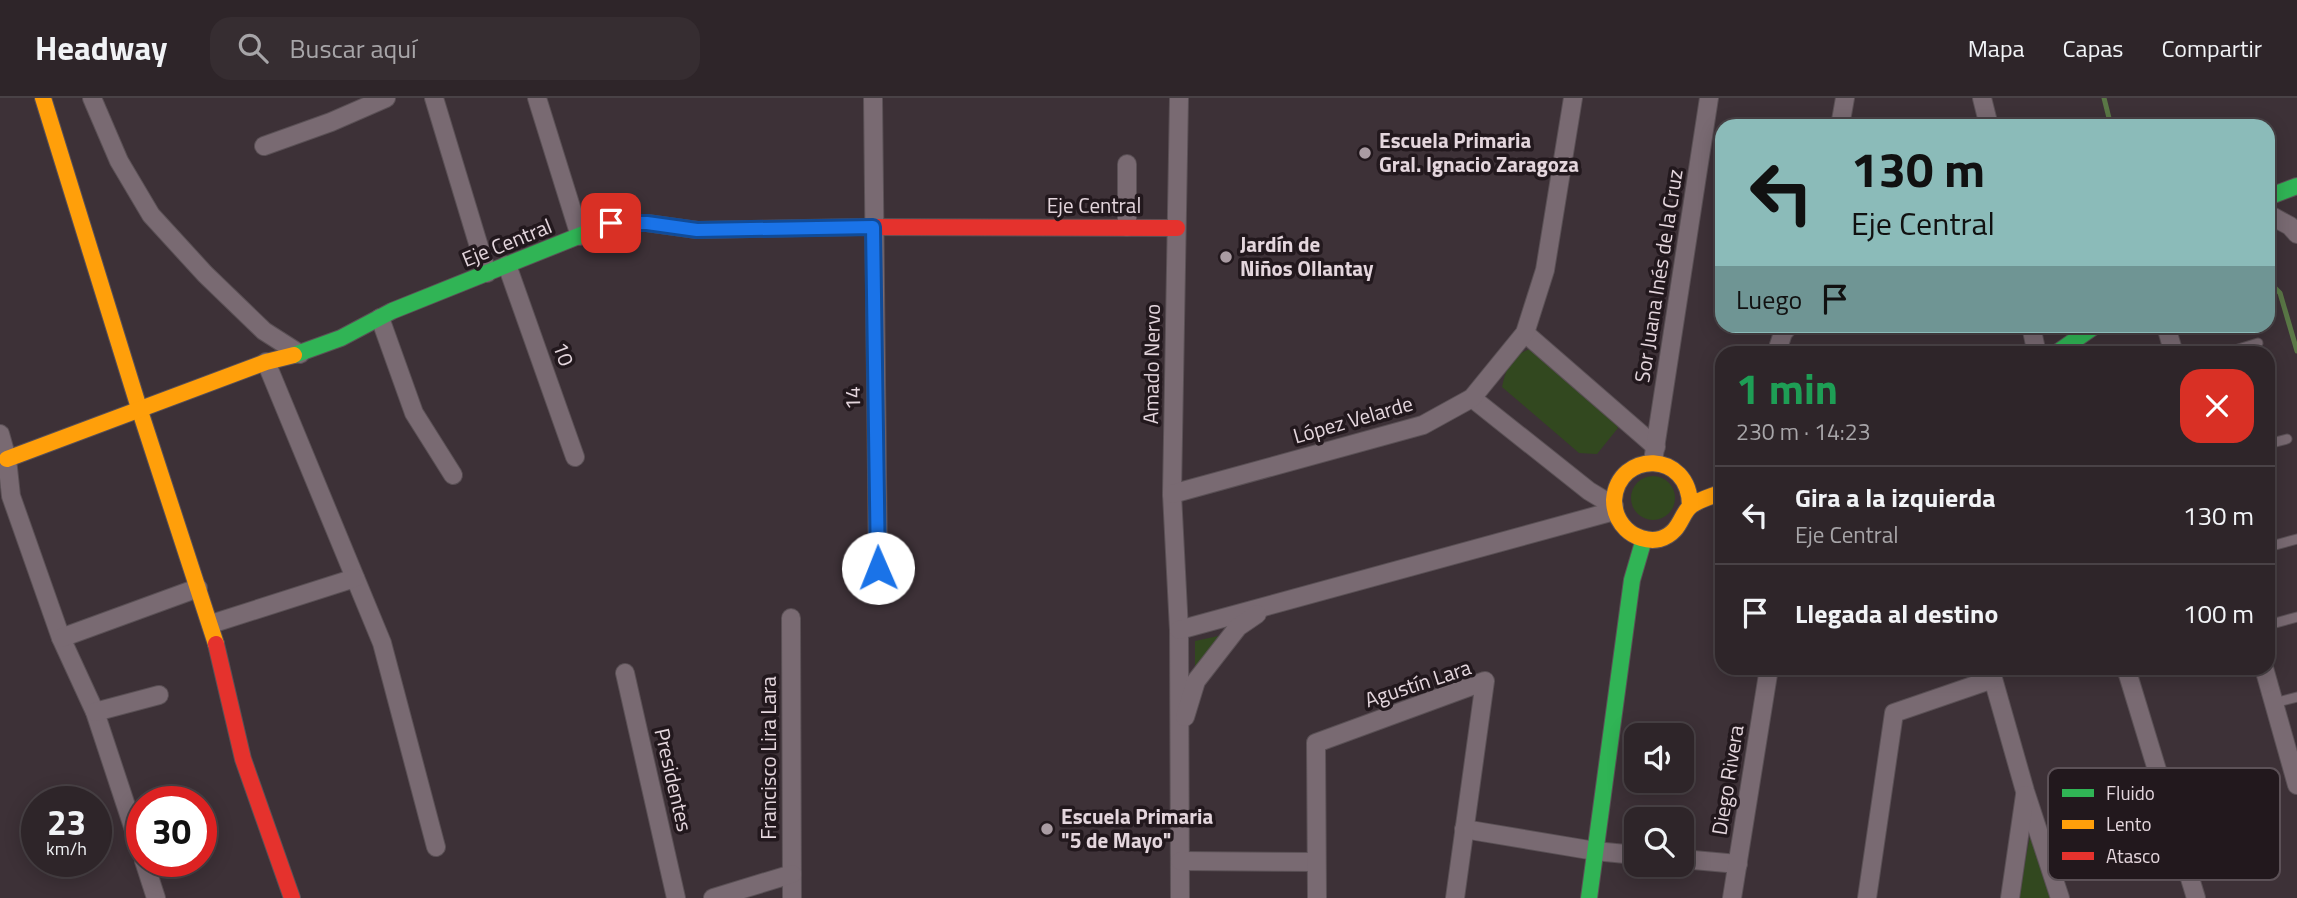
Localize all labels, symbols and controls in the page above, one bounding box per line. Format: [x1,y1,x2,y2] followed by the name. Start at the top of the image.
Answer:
[210,17,700,80] search box
[35,23,168,73] text: Headway
[234,29,272,67] icon: search
[290,29,417,68] text: Buscar aquí
[1968,30,2025,66] text: Mapa
[2063,30,2123,66] text: Capas
[2161,30,2262,66] text: Compartir
[1379,124,1579,180] place label: Escuela Primaria Gral. Ignacio Zaragoza
[1851,131,1985,206] text: 130 m
[1357,145,1373,161] marker: Escuela Primaria Gral. Ignacio Zaragoza
[1736,147,1827,238] icon: left
[1625,167,1691,385] street label: Sor Juana Inés de la Cruz
[1047,189,1141,221] street label: Eje Central
[581,193,641,253] pin
[1851,199,1995,247] text: Eje Central
[592,204,630,242] icon: arrive
[457,210,556,275] street label: Eje Central
[1240,228,1374,284] place label: Jardín de Niños Ollantay
[1218,249,1234,265] marker: Jardín de Niños Ollantay
[1736,280,1802,319] text: Luego
[1816,280,1854,318] icon: arrive
[1134,304,1168,424] street label: Amado Nervo
[545,337,583,370] street label: 10
[1736,356,1838,420] text: 1 min
[2180,369,2254,443] button: close
[836,386,868,410] street label: 14
[1289,387,1416,451] street label: López Velarde
[1736,414,1871,449] text: 230 m · 14:23
[1795,478,1996,517] text: Gira a la izquierda
[1736,496,1774,534] icon: left
[2183,496,2254,535] text: 130 m
[1795,517,1898,552] text: Eje Central
[841,531,915,605] position arrow
[1736,594,1774,632] icon: arrive
[1795,594,1998,633] text: Llegada al destino
[2183,594,2254,633] text: 100 m
[1360,651,1476,715] street label: Agustín Lara
[752,676,784,840] street label: Francisco Lira Lara
[1703,722,1752,837] street label: Diego Rivera
[1624,723,1694,877] map controls
[1624,723,1694,793] button: sound
[647,725,701,835] street label: Presidentes
[2048,768,2280,880] legend
[2106,778,2155,807] text: Fluido
[126,786,217,877] speed limit sign: 30
[47,795,86,849] text: 23
[1061,800,1213,856] place label: Escuela Primaria "5 de Mayo"
[1624,807,1694,877] button: search
[2106,809,2151,838] text: Lento
[1039,821,1055,837] marker: Escuela Primaria "5 de Mayo"
[46,835,87,862] text: km/h
[2106,841,2160,870] text: Atasco

